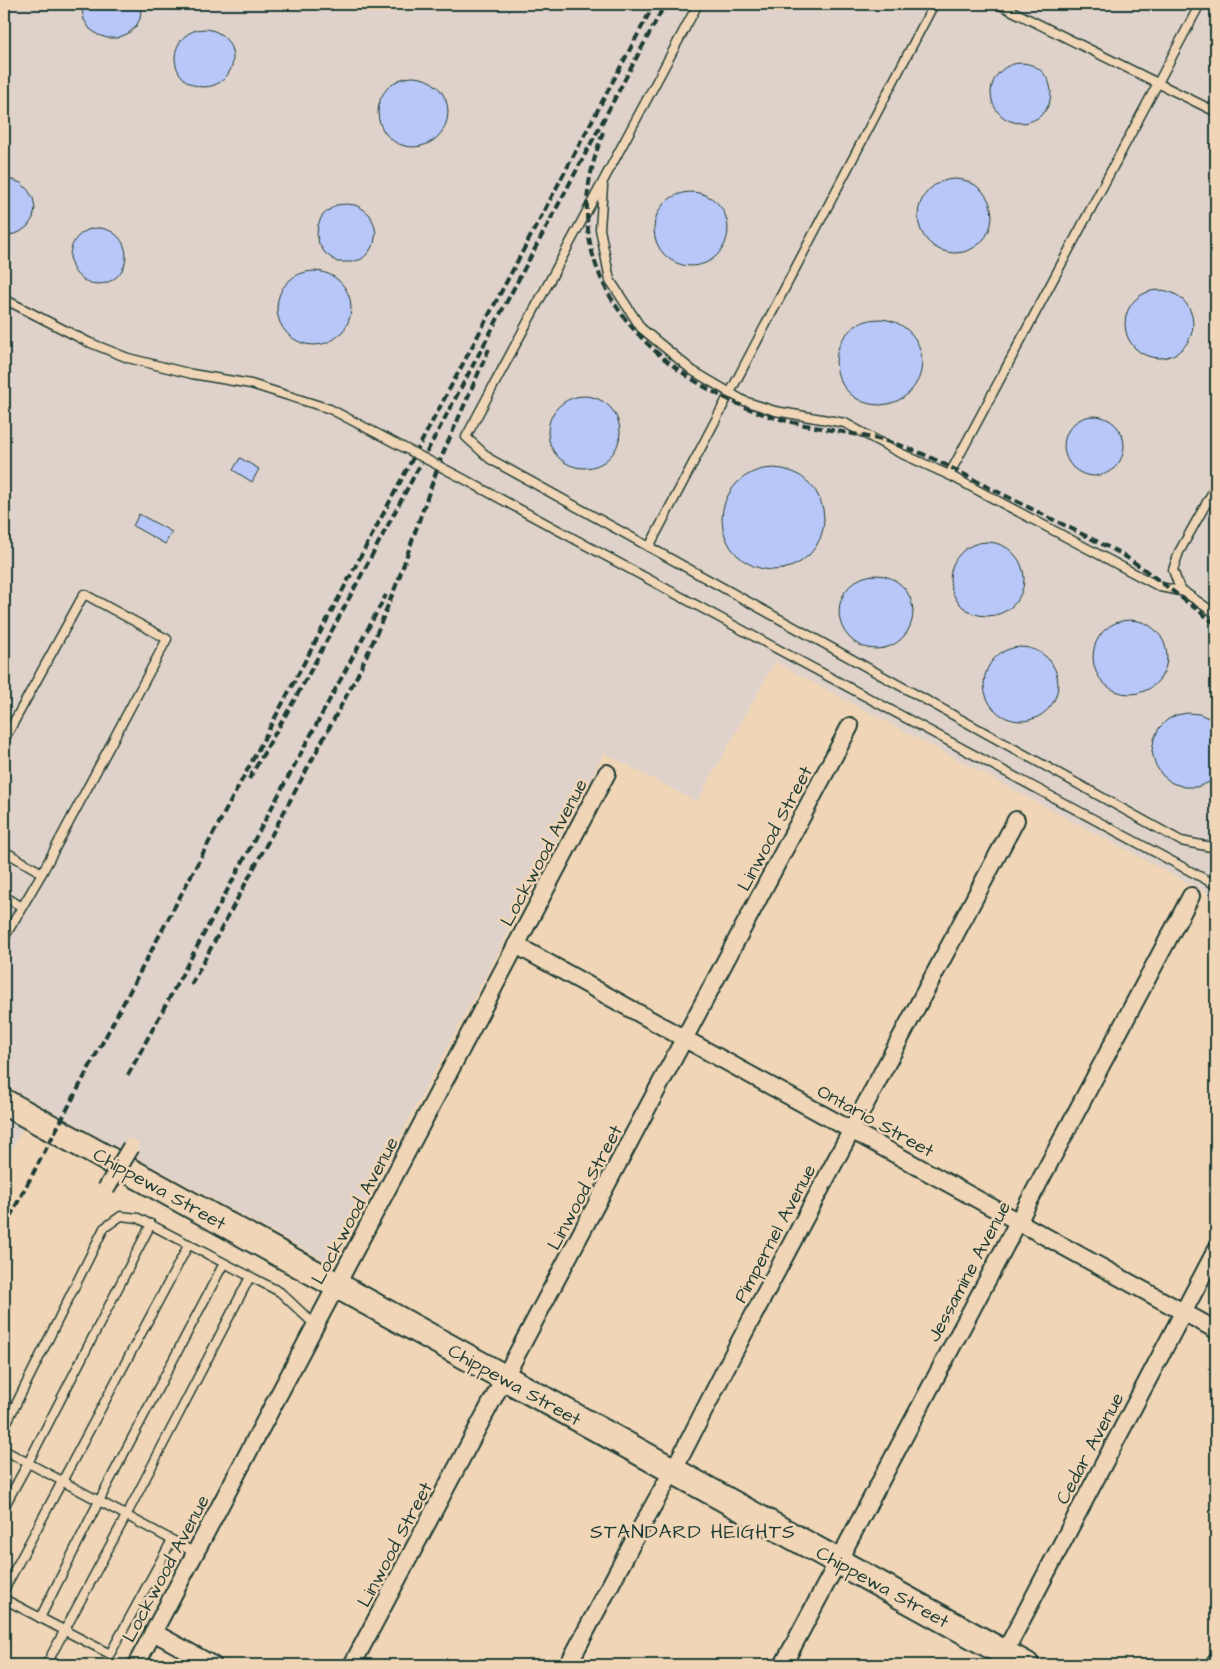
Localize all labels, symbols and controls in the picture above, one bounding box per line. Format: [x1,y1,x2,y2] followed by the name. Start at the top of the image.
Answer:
[731,761,820,896] street label: Linwood Street
[494,774,595,931] street label: Lockwood Avenue
[812,1078,939,1165] street label: Ontario Street
[541,1120,630,1255] street label: Linwood Street
[305,1132,406,1289] street label: Lockwood Avenue
[88,1142,231,1237] street label: Chippewa Street
[727,1160,823,1308] street label: Pimpernel Avenue
[921,1197,1018,1347] street label: Jessamine Avenue
[443,1338,586,1433] street label: Chippewa Street
[1050,1388,1131,1509] street label: Cedar Avenue
[351,1477,440,1612] street label: Linwood Street
[116,1490,217,1647] street label: Lockwood Avenue
[590,1518,796,1546] district label: STANDARD HEIGHTS
[811,1540,954,1635] street label: Chippewa Street

